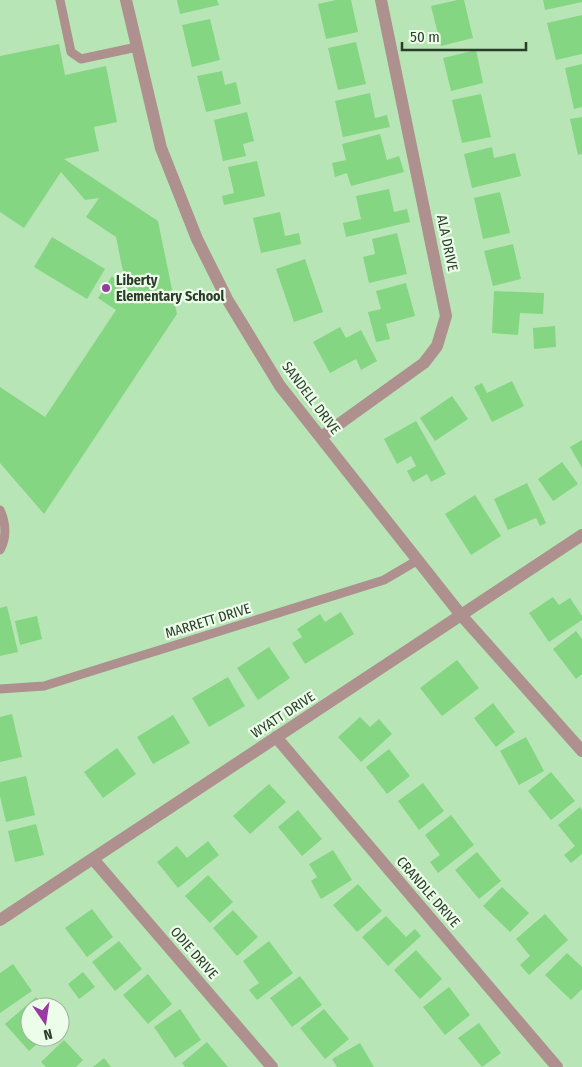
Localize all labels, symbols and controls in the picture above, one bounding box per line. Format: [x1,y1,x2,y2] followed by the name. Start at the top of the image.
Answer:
[402,20,526,52] scale bar
[410,28,440,46] text: 50 m
[433,213,461,273] street label: ALA DRIVE
[116,272,225,305] place label: Liberty Elementary School
[100,282,112,294] marker: Liberty Elementary School
[278,358,344,438] street label: SANDELL DRIVE
[163,600,253,642] street label: MARRETT DRIVE
[248,688,319,742] street label: WYATT DRIVE
[393,853,464,931] street label: CRANDLE DRIVE
[167,923,222,983] street label: ODIE DRIVE
[20,997,70,1047] north arrow
[42,1025,54,1043] text: N

